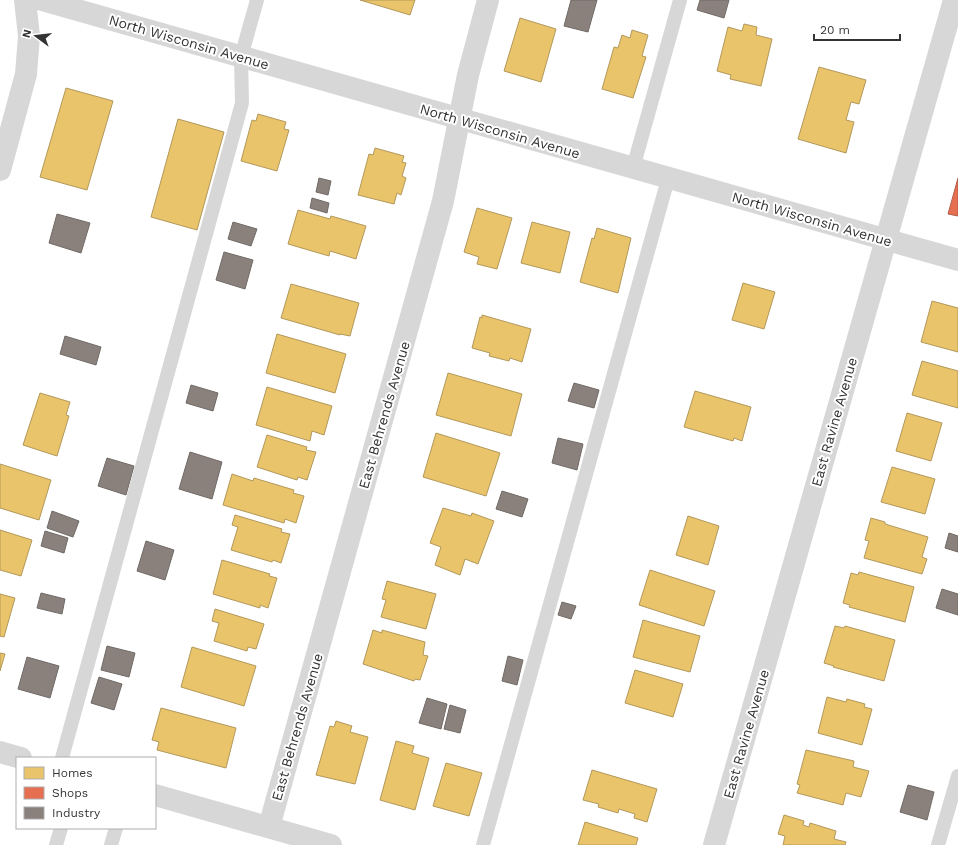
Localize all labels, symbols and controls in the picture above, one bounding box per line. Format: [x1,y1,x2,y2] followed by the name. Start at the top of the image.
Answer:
[107,11,271,73] street label: North Wisconsin Avenue
[16,16,56,56] north arrow
[814,16,900,42] scale bar
[820,23,850,37] text: 20 m
[19,28,34,39] text: N
[418,100,582,162] street label: North Wisconsin Avenue
[730,188,894,250] street label: North Wisconsin Avenue
[355,339,413,491] street label: East Behrends Avenue
[808,356,860,488] street label: East Ravine Avenue
[268,651,326,803] street label: East Behrends Avenue
[720,668,772,800] street label: East Ravine Avenue
[16,757,156,829] legend
[52,766,93,780] text: Homes
[52,786,88,800] text: Shops
[52,806,101,820] text: Industry

